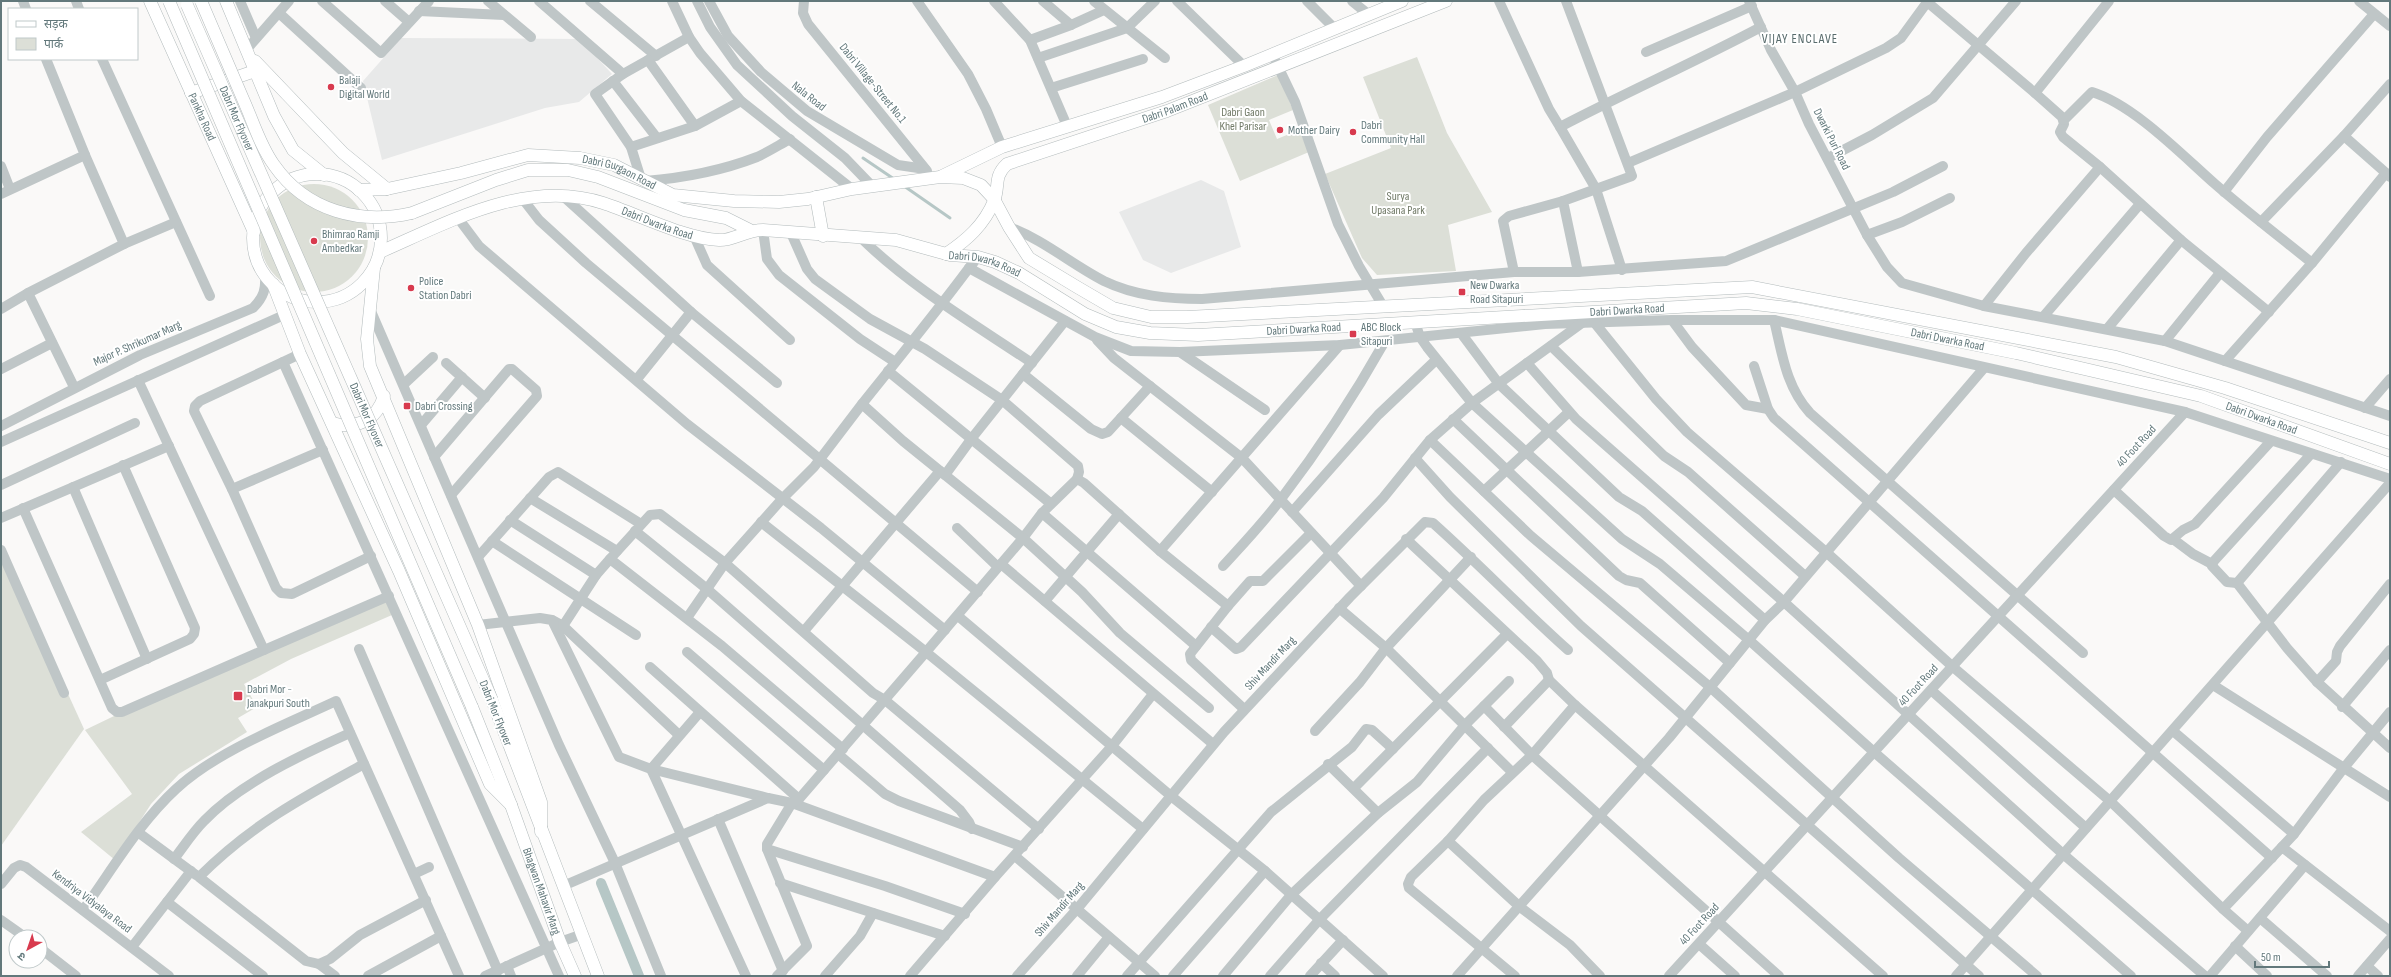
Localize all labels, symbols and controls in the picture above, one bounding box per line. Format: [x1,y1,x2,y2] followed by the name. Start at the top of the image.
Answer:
[8,8,138,60] legend
[44,17,69,32] text: सड़क
[1762,31,1838,47] district label: VIJAY ENCLAVE
[44,37,64,52] text: पार्क
[836,40,910,127] street label: Dabri Village-Street No.1
[339,73,390,102] place label: Balaji Digital World
[789,78,829,114] street label: Nala Road
[326,82,336,92] marker: Balaji Digital World
[216,84,257,154] street label: Dabri Mor Flyover
[1140,89,1210,127] street label: Dabri Palam Road
[184,91,219,143] street label: Pankha Road
[1219,105,1267,134] park label: Dabri Gaon Khel Parisar
[1810,106,1853,172] street label: Dwarki Puri Road
[1361,118,1425,147] place label: Dabri Community Hall
[1288,123,1340,138] place label: Mother Dairy
[1275,125,1285,135] marker: Mother Dairy
[1348,127,1358,137] marker: Dabri Community Hall
[581,152,659,193] street label: Dabri Gurgaon Road
[1371,189,1425,218] park label: Surya Upasana Park
[619,203,695,243] street label: Dabri Dwarka Road
[321,227,379,256] place label: Bhimrao Ramji Ambedkar
[309,236,319,246] marker: Bhimrao Ramji Ambedkar
[948,248,1023,281] street label: Dabri Dwarka Road
[419,274,471,303] place label: Police Station Dabri
[1470,278,1523,307] place label: New Dwarka Road Sitapuri
[406,283,416,293] marker: Police Station Dabri
[1457,287,1467,297] marker: New Dwarka Road Sitapuri
[1589,301,1665,320] street label: Dabri Dwarka Road
[91,317,184,370] street label: Major P. Shrikumar Marg
[1266,320,1342,339] street label: Dabri Dwarka Road
[1360,320,1402,349] place label: ABC Block Sitapuri
[1909,325,1986,354] street label: Dabri Dwarka Road
[1348,329,1358,339] marker: ABC Block Sitapuri
[346,381,388,451] street label: Dabri Mor Flyover
[415,399,473,414] place label: Dabri Crossing
[2224,399,2299,438] street label: Dabri Dwarka Road
[402,401,412,411] marker: Dabri Crossing
[2113,422,2160,471] street label: 40 Foot Road
[1242,633,1299,693] street label: Shiv Mandir Marg
[1895,661,1942,710] street label: 40 Foot Road
[476,678,516,749] street label: Dabri Mor Flyover
[246,682,310,711] place label: Dabri Mor - Janakpuri South
[232,690,244,702] marker: Dabri Mor - Janakpuri South
[519,846,564,937] street label: Bhagwan Mahavir Marg
[49,866,135,936] street label: Kendriya Vidyalaya Road
[1031,879,1088,940] street label: Shiv Mandir Marg
[1676,900,1723,949] street label: 40 Foot Road
[8,929,48,969] north arrow
[2255,943,2329,969] scale bar
[15,949,29,963] text: उ
[2261,950,2281,965] text: 50 m

